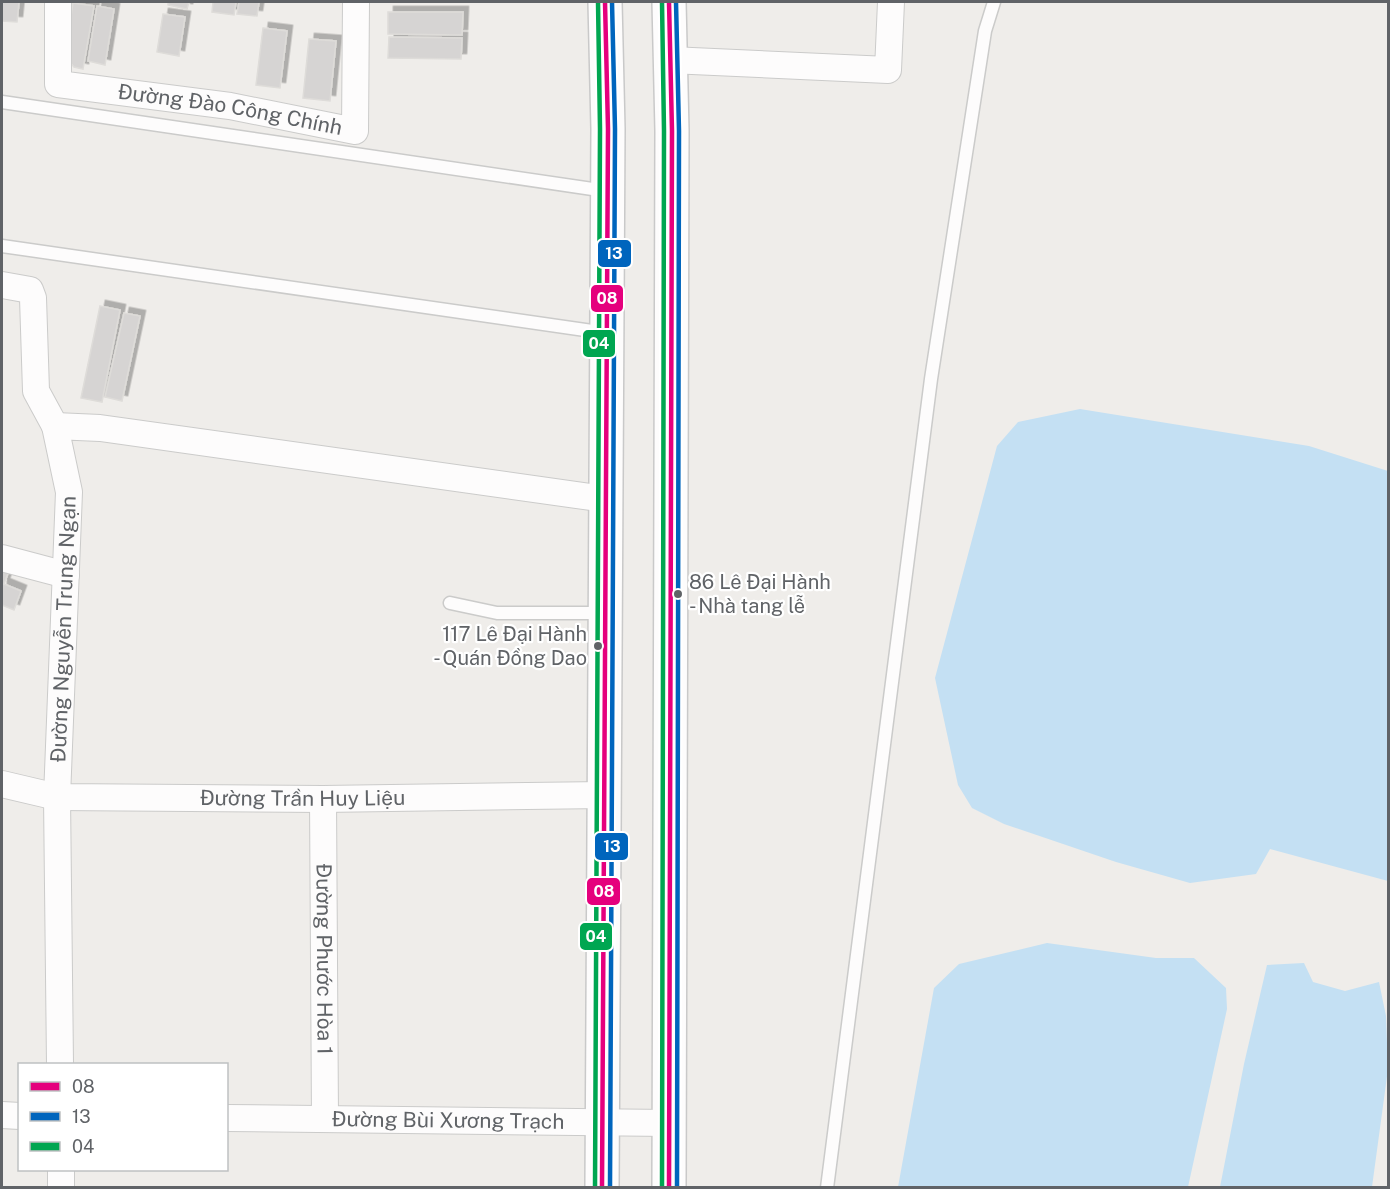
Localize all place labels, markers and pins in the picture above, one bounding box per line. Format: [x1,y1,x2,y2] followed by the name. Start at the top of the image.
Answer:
[689,570,831,618] place label: 86 Lê Đại Hành - Nhà tang lễ
[672,588,684,600] marker: 86 Lê Đại Hành - Nhà tang lễ
[433,622,587,670] place label: 117 Lê Đại Hành - Quán Đồng Dao
[592,640,604,652] marker: 117 Lê Đại Hành - Quán Đồng Dao

